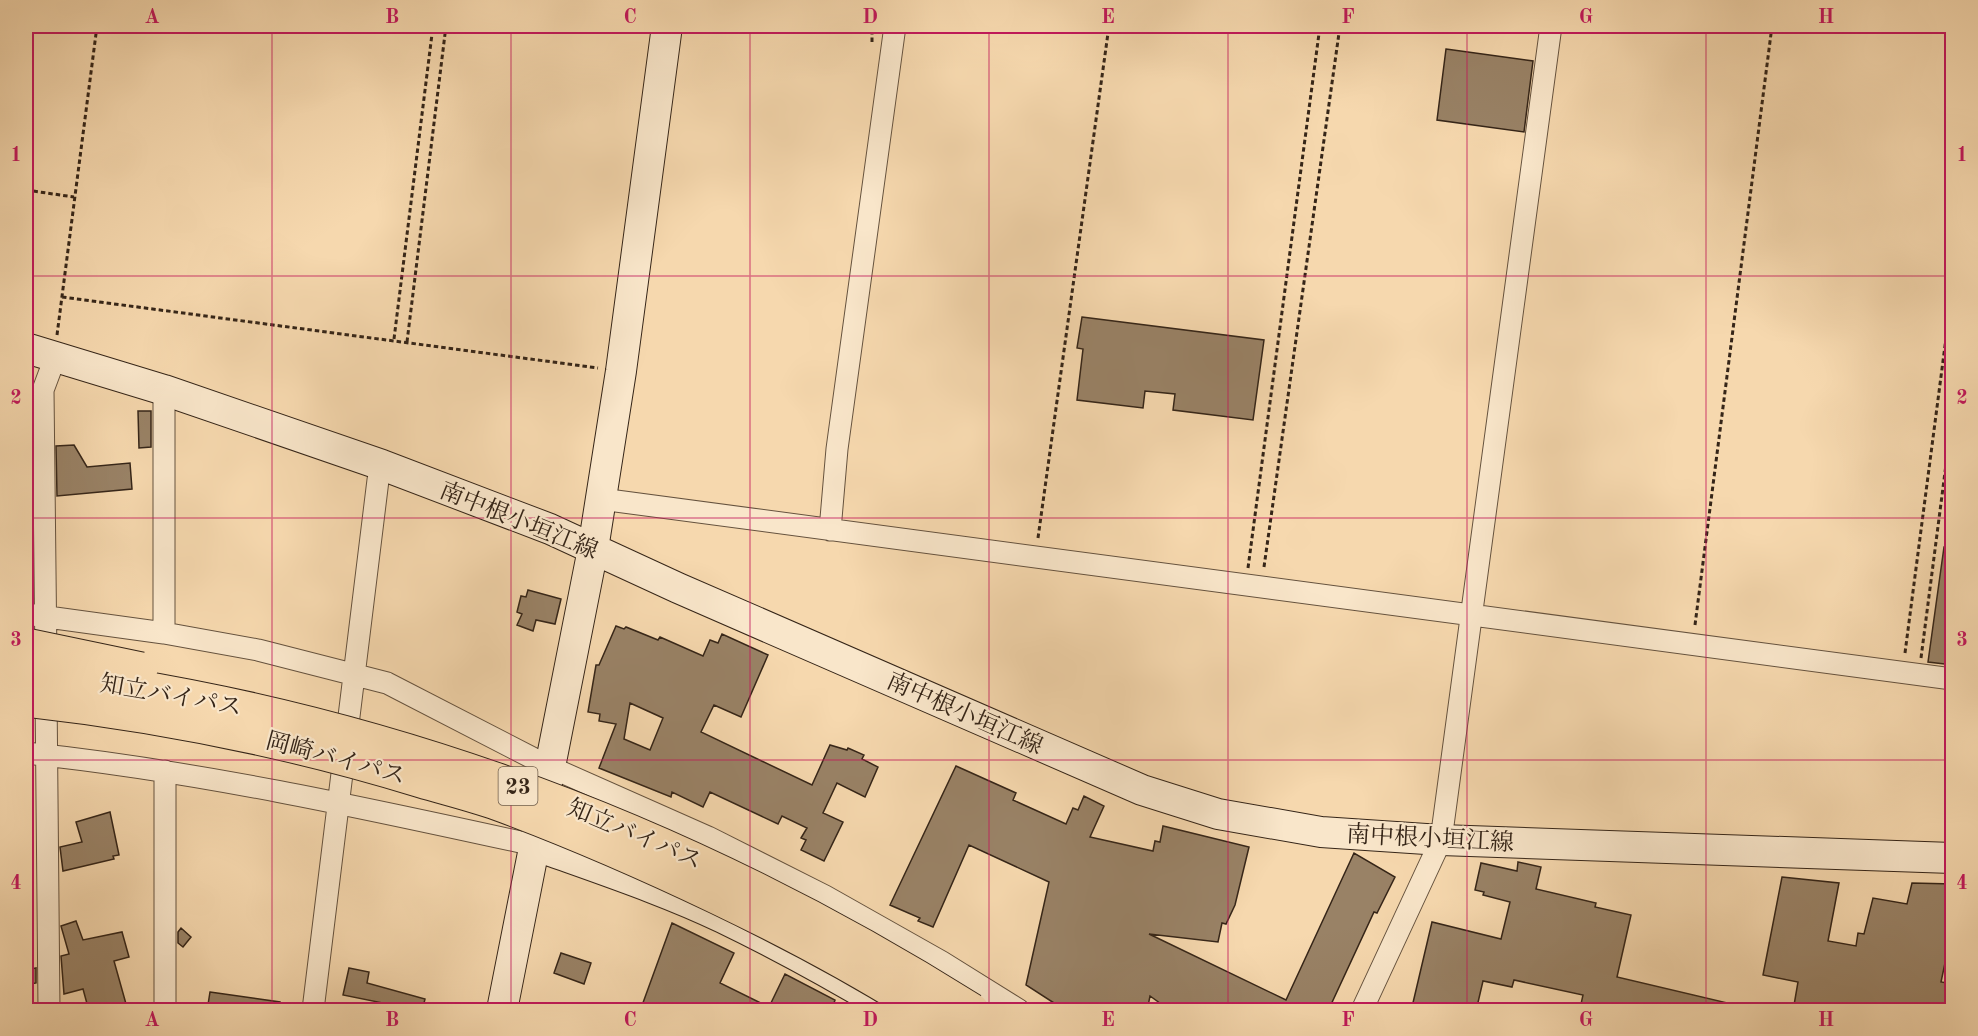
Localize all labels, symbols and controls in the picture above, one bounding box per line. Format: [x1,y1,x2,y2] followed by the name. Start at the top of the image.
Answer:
[144,8,160,28] text: A
[385,8,399,28] text: B
[623,8,637,28] text: C
[862,8,878,28] text: D
[1101,8,1115,28] text: E
[1341,8,1355,28] text: F
[1579,8,1593,28] text: G
[1818,8,1834,28] text: H
[10,146,22,166] text: 1
[1956,146,1968,166] text: 1
[10,389,22,409] text: 2
[1956,389,1968,409] text: 2
[436,476,602,564] street label: 南中根小垣江線
[10,631,22,651] text: 3
[1956,631,1968,651] text: 3
[883,667,1047,760] street label: 南中根小垣江線
[98,670,244,721] street label: 知立バイパス
[263,728,408,790] street label: 岡崎バイパス
[498,767,538,805] road number: 23
[563,794,706,875] street label: 知立バイパス
[1345,821,1515,856] street label: 南中根小垣江線
[10,874,22,894] text: 4
[1956,874,1968,894] text: 4
[144,1011,160,1031] text: A
[385,1011,399,1031] text: B
[623,1011,637,1031] text: C
[862,1011,878,1031] text: D
[1101,1011,1115,1031] text: E
[1341,1011,1355,1031] text: F
[1579,1011,1593,1031] text: G
[1818,1011,1834,1031] text: H

